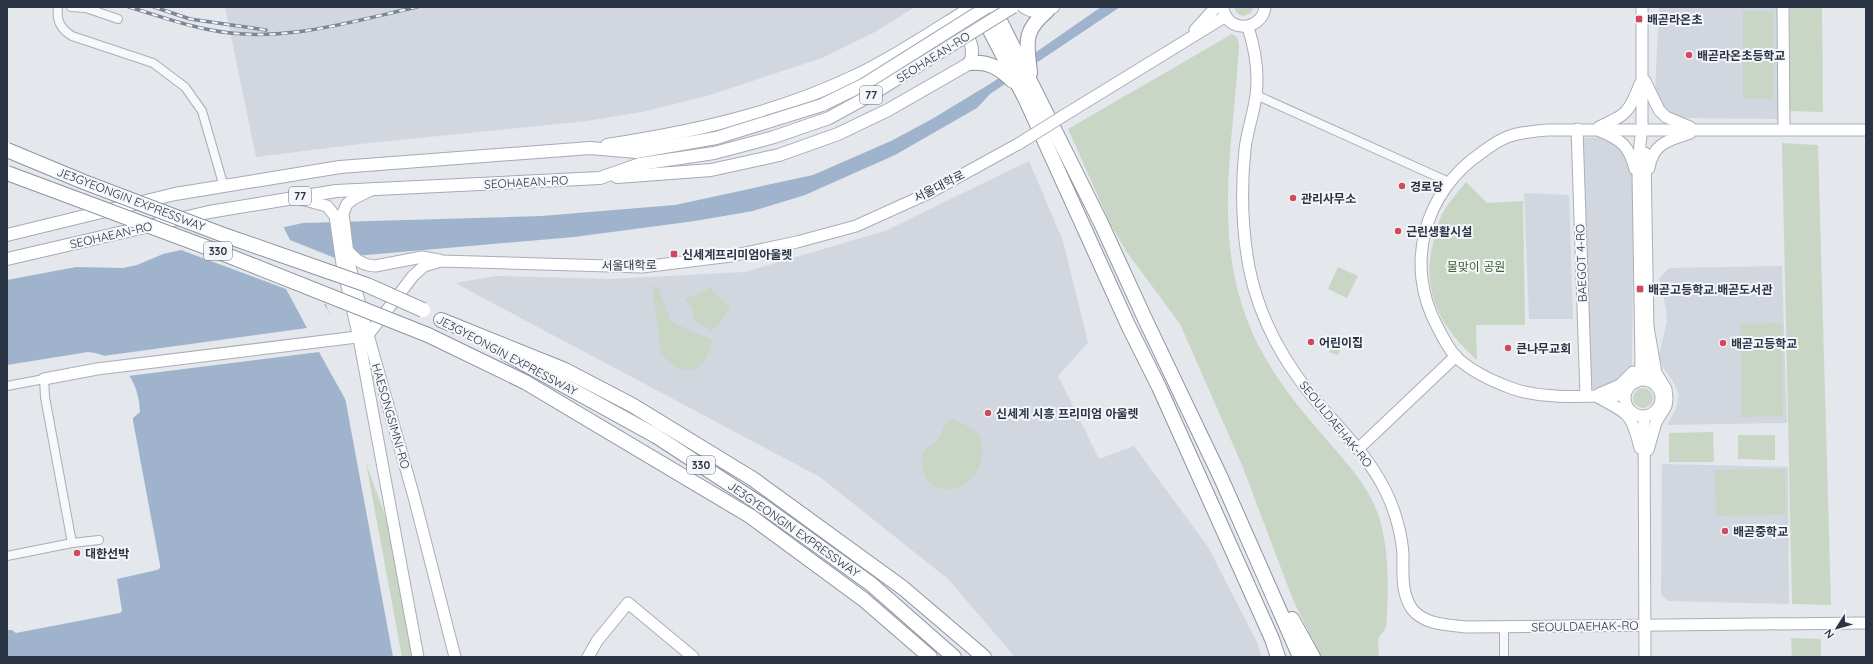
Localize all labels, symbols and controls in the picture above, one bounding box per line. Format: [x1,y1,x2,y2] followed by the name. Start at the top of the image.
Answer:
[1647,12,1702,27] place label: 배곧라온초
[1634,14,1644,24] marker: 배곧라온초
[893,28,973,86] street label: SEOHAEAN-RO
[1697,48,1785,63] place label: 배곧라온초등학교
[1684,50,1694,60] marker: 배곧라온초등학교
[860,86,882,104] road number: 77
[55,164,208,234] street label: JE3GYEONGIN EXPRESSWAY
[911,167,967,205] street label: 서울대학로
[484,172,568,192] street label: SEOHAEAN-RO
[1410,179,1443,194] place label: 경로당
[1397,181,1407,191] marker: 경로당
[289,187,311,205] road number: 77
[1301,191,1356,206] place label: 관리사무소
[1288,193,1298,203] marker: 관리사무소
[68,218,154,252] street label: SEOHAEAN-RO
[1406,224,1472,239] place label: 근린생활시설
[1572,224,1590,302] street label: BAEGOT 4-RO
[1393,226,1403,236] marker: 근린생활시설
[204,242,232,260] road number: 330
[682,247,792,262] place label: 신세계프리미엄아울렛
[669,249,679,259] marker: 신세계프리미엄아울렛
[601,257,657,273] street label: 서울대학로
[1447,259,1505,274] park label: 물맞이 공원
[1648,282,1772,297] place label: 배곧고등학교.배곧도서관
[1635,284,1645,294] marker: 배곧고등학교.배곧도서관
[434,311,580,399] street label: JE3GYEONGIN EXPRESSWAY
[1319,335,1363,350] place label: 어린이집
[1731,336,1797,351] place label: 배곧고등학교
[1306,337,1316,347] marker: 어린이집
[1718,338,1728,348] marker: 배곧고등학교
[1516,341,1571,356] place label: 큰나무교회
[1503,343,1513,353] marker: 큰나무교회
[369,361,413,471] street label: HAESONGSIMNI-RO
[1296,378,1376,470] street label: SEOULDAEHAK-RO
[996,406,1139,421] place label: 신세계 시흥 프리미엄 아울렛
[983,408,993,418] marker: 신세계 시흥 프리미엄 아울렛
[687,456,715,474] road number: 330
[725,478,863,581] street label: JE3GYEONGIN EXPRESSWAY
[1733,524,1788,539] place label: 배곧중학교
[1720,526,1730,536] marker: 배곧중학교
[85,546,129,561] place label: 대한선박
[72,548,82,558] marker: 대한선박
[1817,608,1857,648] north arrow
[1531,618,1639,634] street label: SEOULDAEHAK-RO
[1821,627,1837,641] text: N

